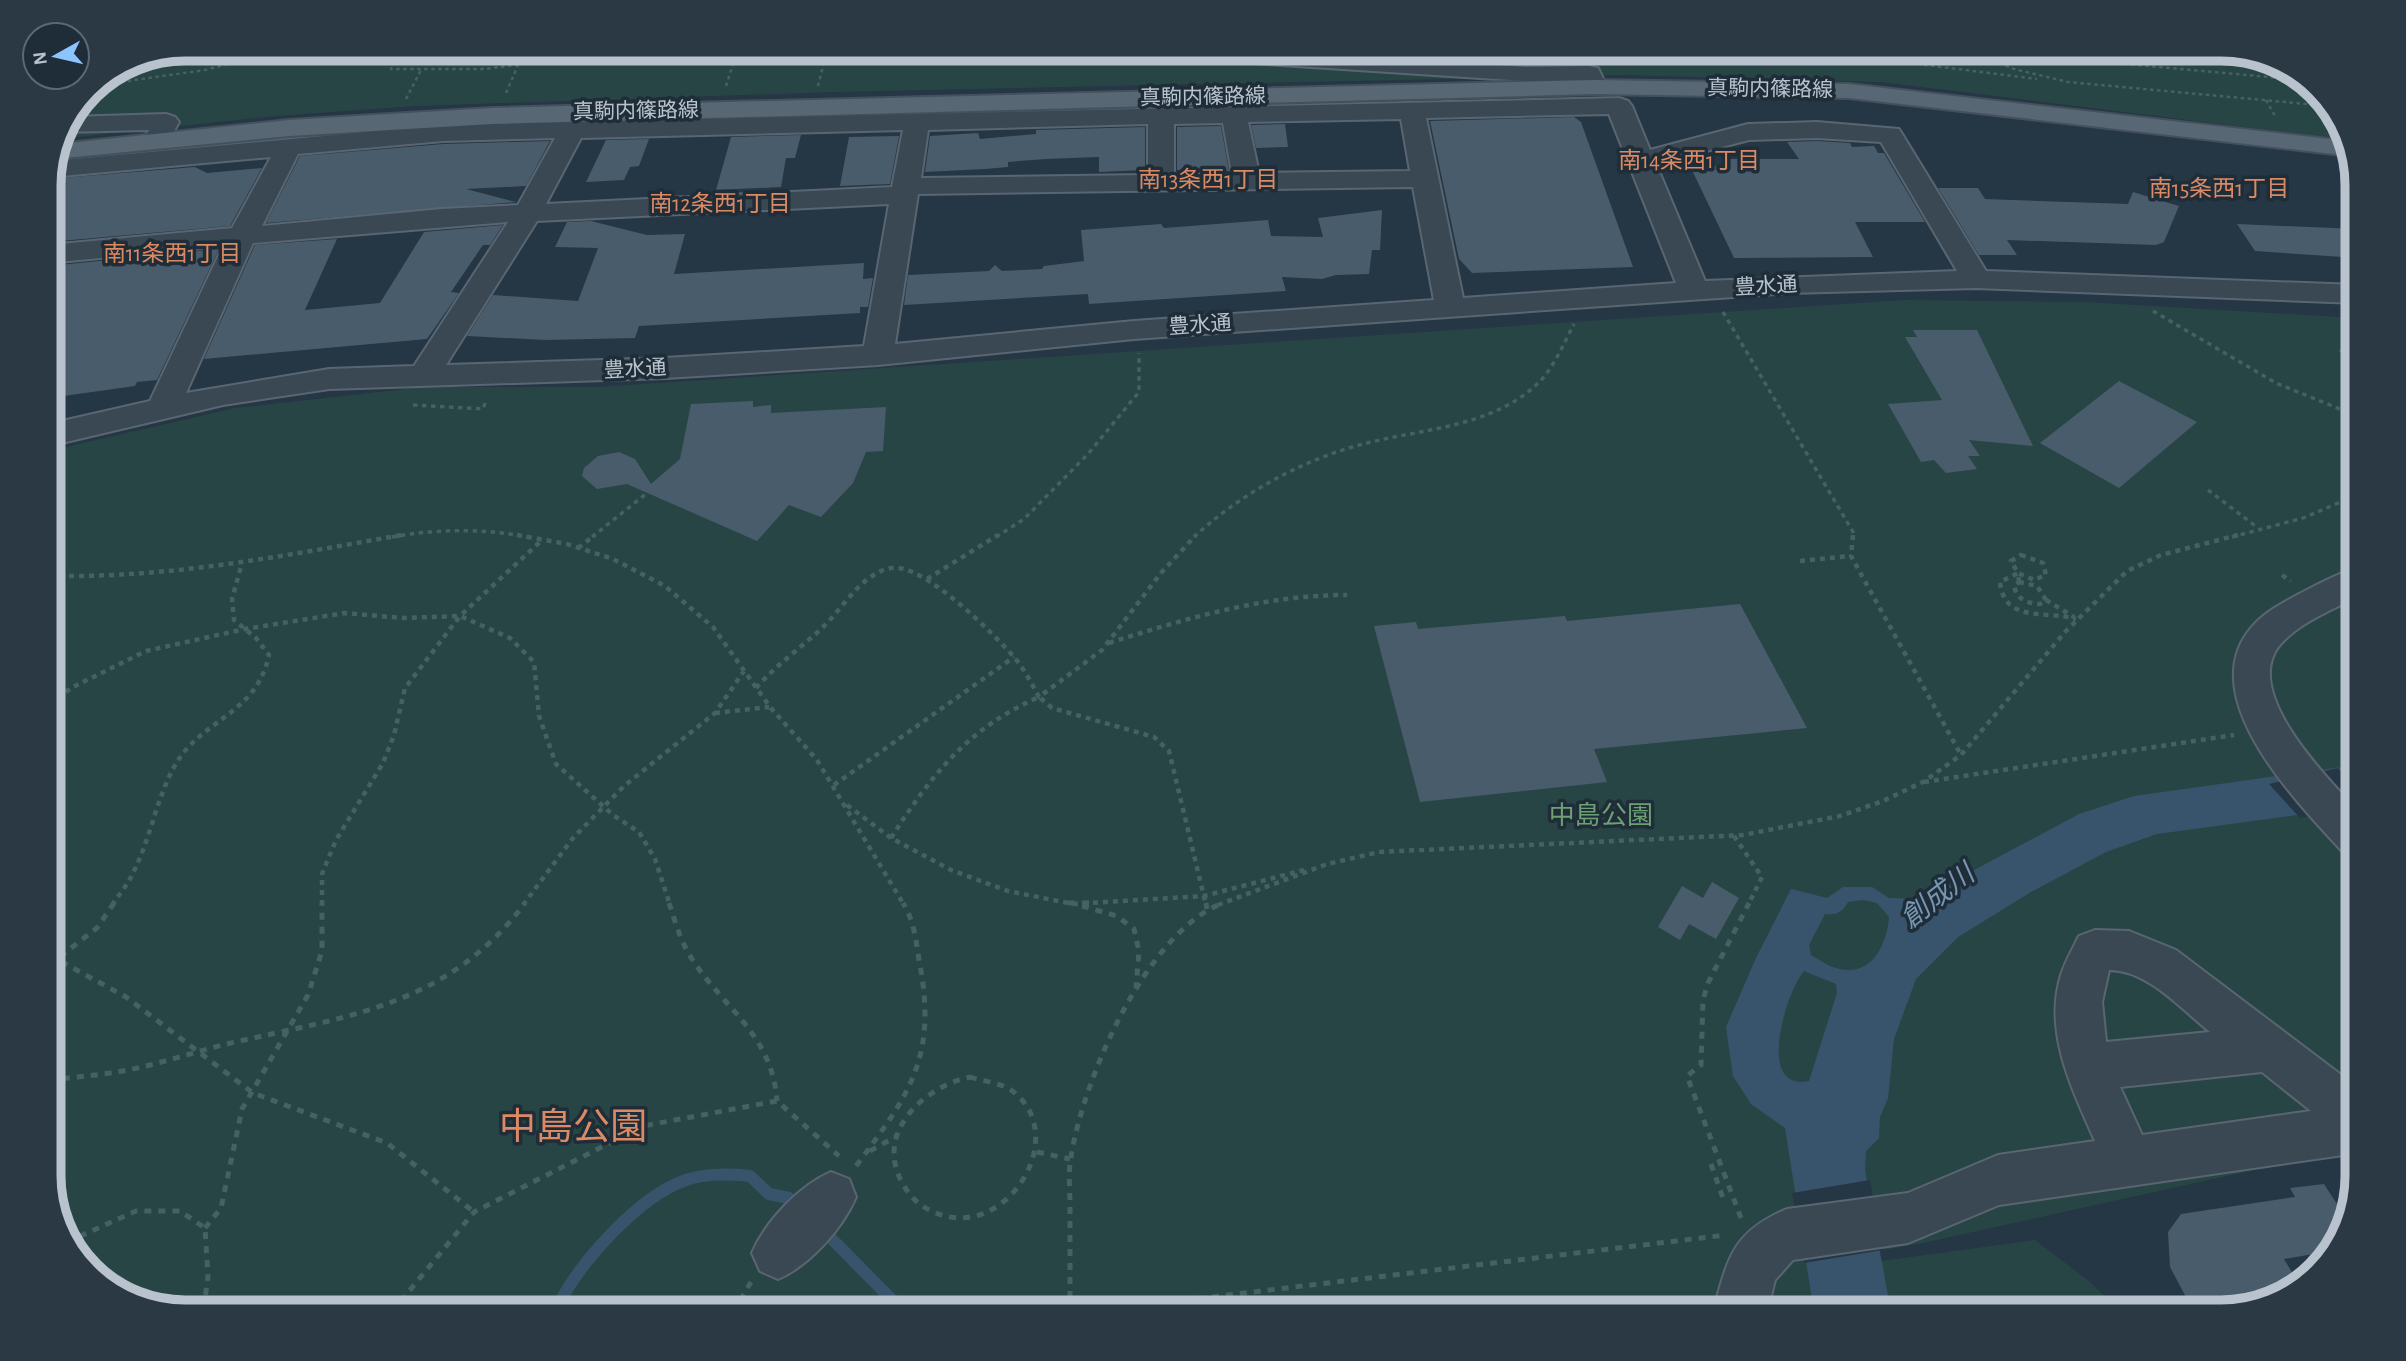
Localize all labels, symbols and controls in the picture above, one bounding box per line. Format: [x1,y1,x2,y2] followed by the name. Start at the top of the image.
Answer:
[21,21,91,91] north arrow
[30,50,51,66] text: N
[1707,76,1833,101] street label: 真駒内篠路線
[1140,84,1266,109] street label: 真駒内篠路線
[573,98,699,123] street label: 真駒内篠路線
[1618,148,1760,173] district label: 南14条西1丁目
[1138,167,1278,192] district label: 南13条西1丁目
[2149,176,2289,201] district label: 南15条西1丁目
[649,191,791,216] district label: 南12条西1丁目
[103,241,241,266] district label: 南11条西1丁目
[1734,273,1798,298] street label: 豊水通
[1168,311,1232,338] street label: 豊水通
[603,356,667,381] street label: 豊水通
[1549,801,1653,829] park label: 中島公園
[1895,857,1982,934] water label: 創成川
[499,1107,647,1146] district label: 中島公園

